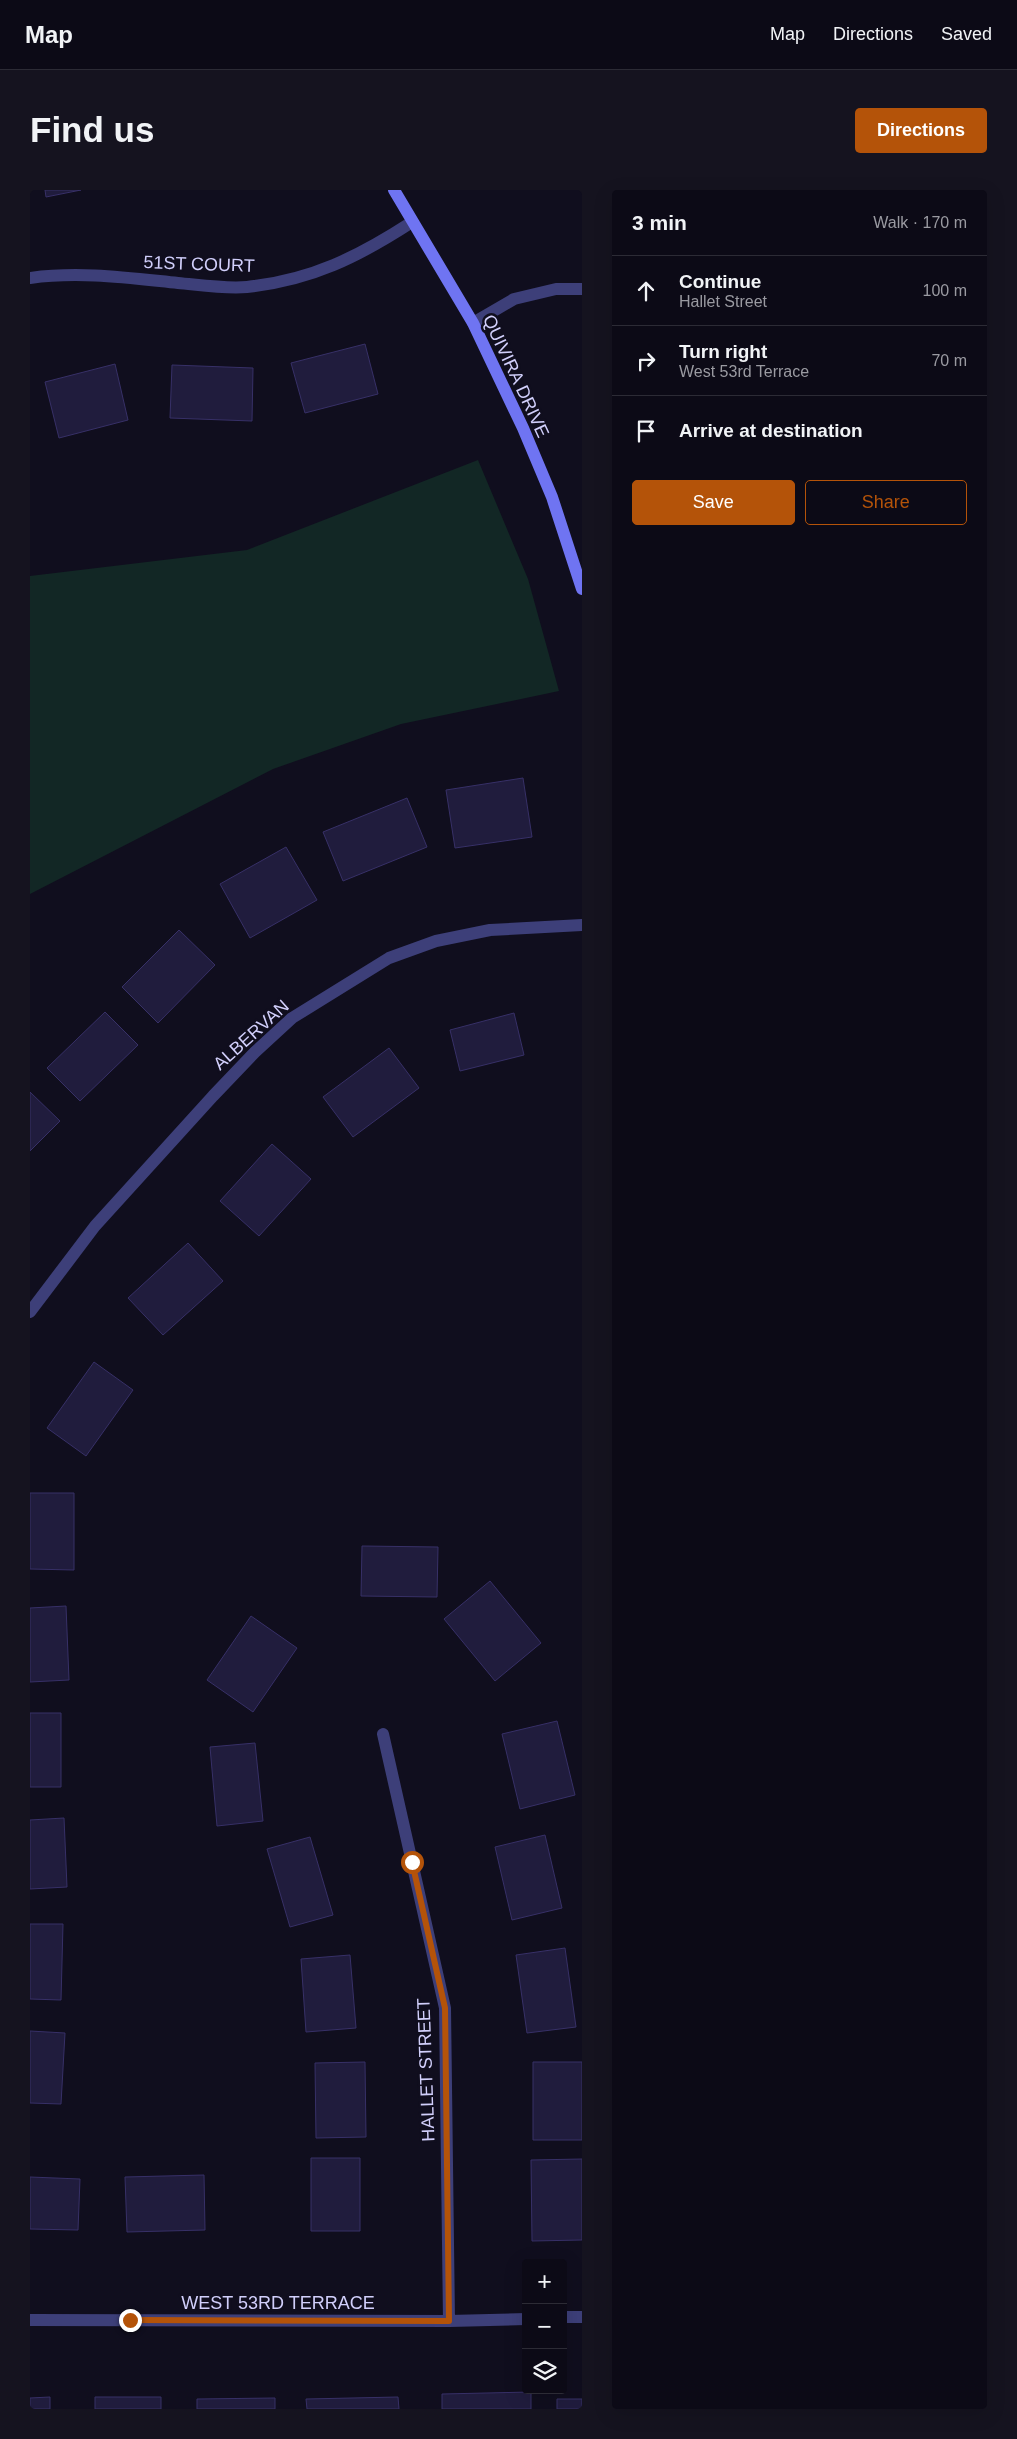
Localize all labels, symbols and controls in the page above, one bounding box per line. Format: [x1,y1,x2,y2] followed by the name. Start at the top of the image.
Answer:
[25,21,73,48] text: Map
[770,24,805,44] text: Map
[833,24,913,44] text: Directions
[941,24,992,44] text: Saved
[855,108,987,153] button: Directions
[30,110,154,149] text: Find us
[632,211,687,234] text: 3 min
[873,214,967,231] text: Walk · 170 m
[143,252,255,276] street label: 51ST COURT
[679,271,761,292] text: Continue
[632,277,660,305] icon: ahead
[923,282,967,299] text: 100 m
[679,293,767,310] text: Hallet Street
[479,311,553,441] street label: QUIVIRA DRIVE
[679,341,767,362] text: Turn right
[632,347,660,375] icon: right
[931,352,967,369] text: 70 m
[679,363,809,380] text: West 53rd Terrace
[632,417,660,445] icon: arrive
[679,420,863,441] text: Arrive at destination
[632,480,795,525] button: Save
[805,480,967,525] button: Share
[209,996,293,1074] street label: ALBERVAN
[401,1851,424,1874] route start
[413,1998,439,2142] street label: HALLET STREET
[522,2259,567,2394] map controls
[522,2259,567,2304] button: +
[181,2293,375,2313] street label: WEST 53RD TERRACE
[522,2304,567,2349] button: −
[119,2309,142,2332] route end
[522,2349,567,2394] button: layers

